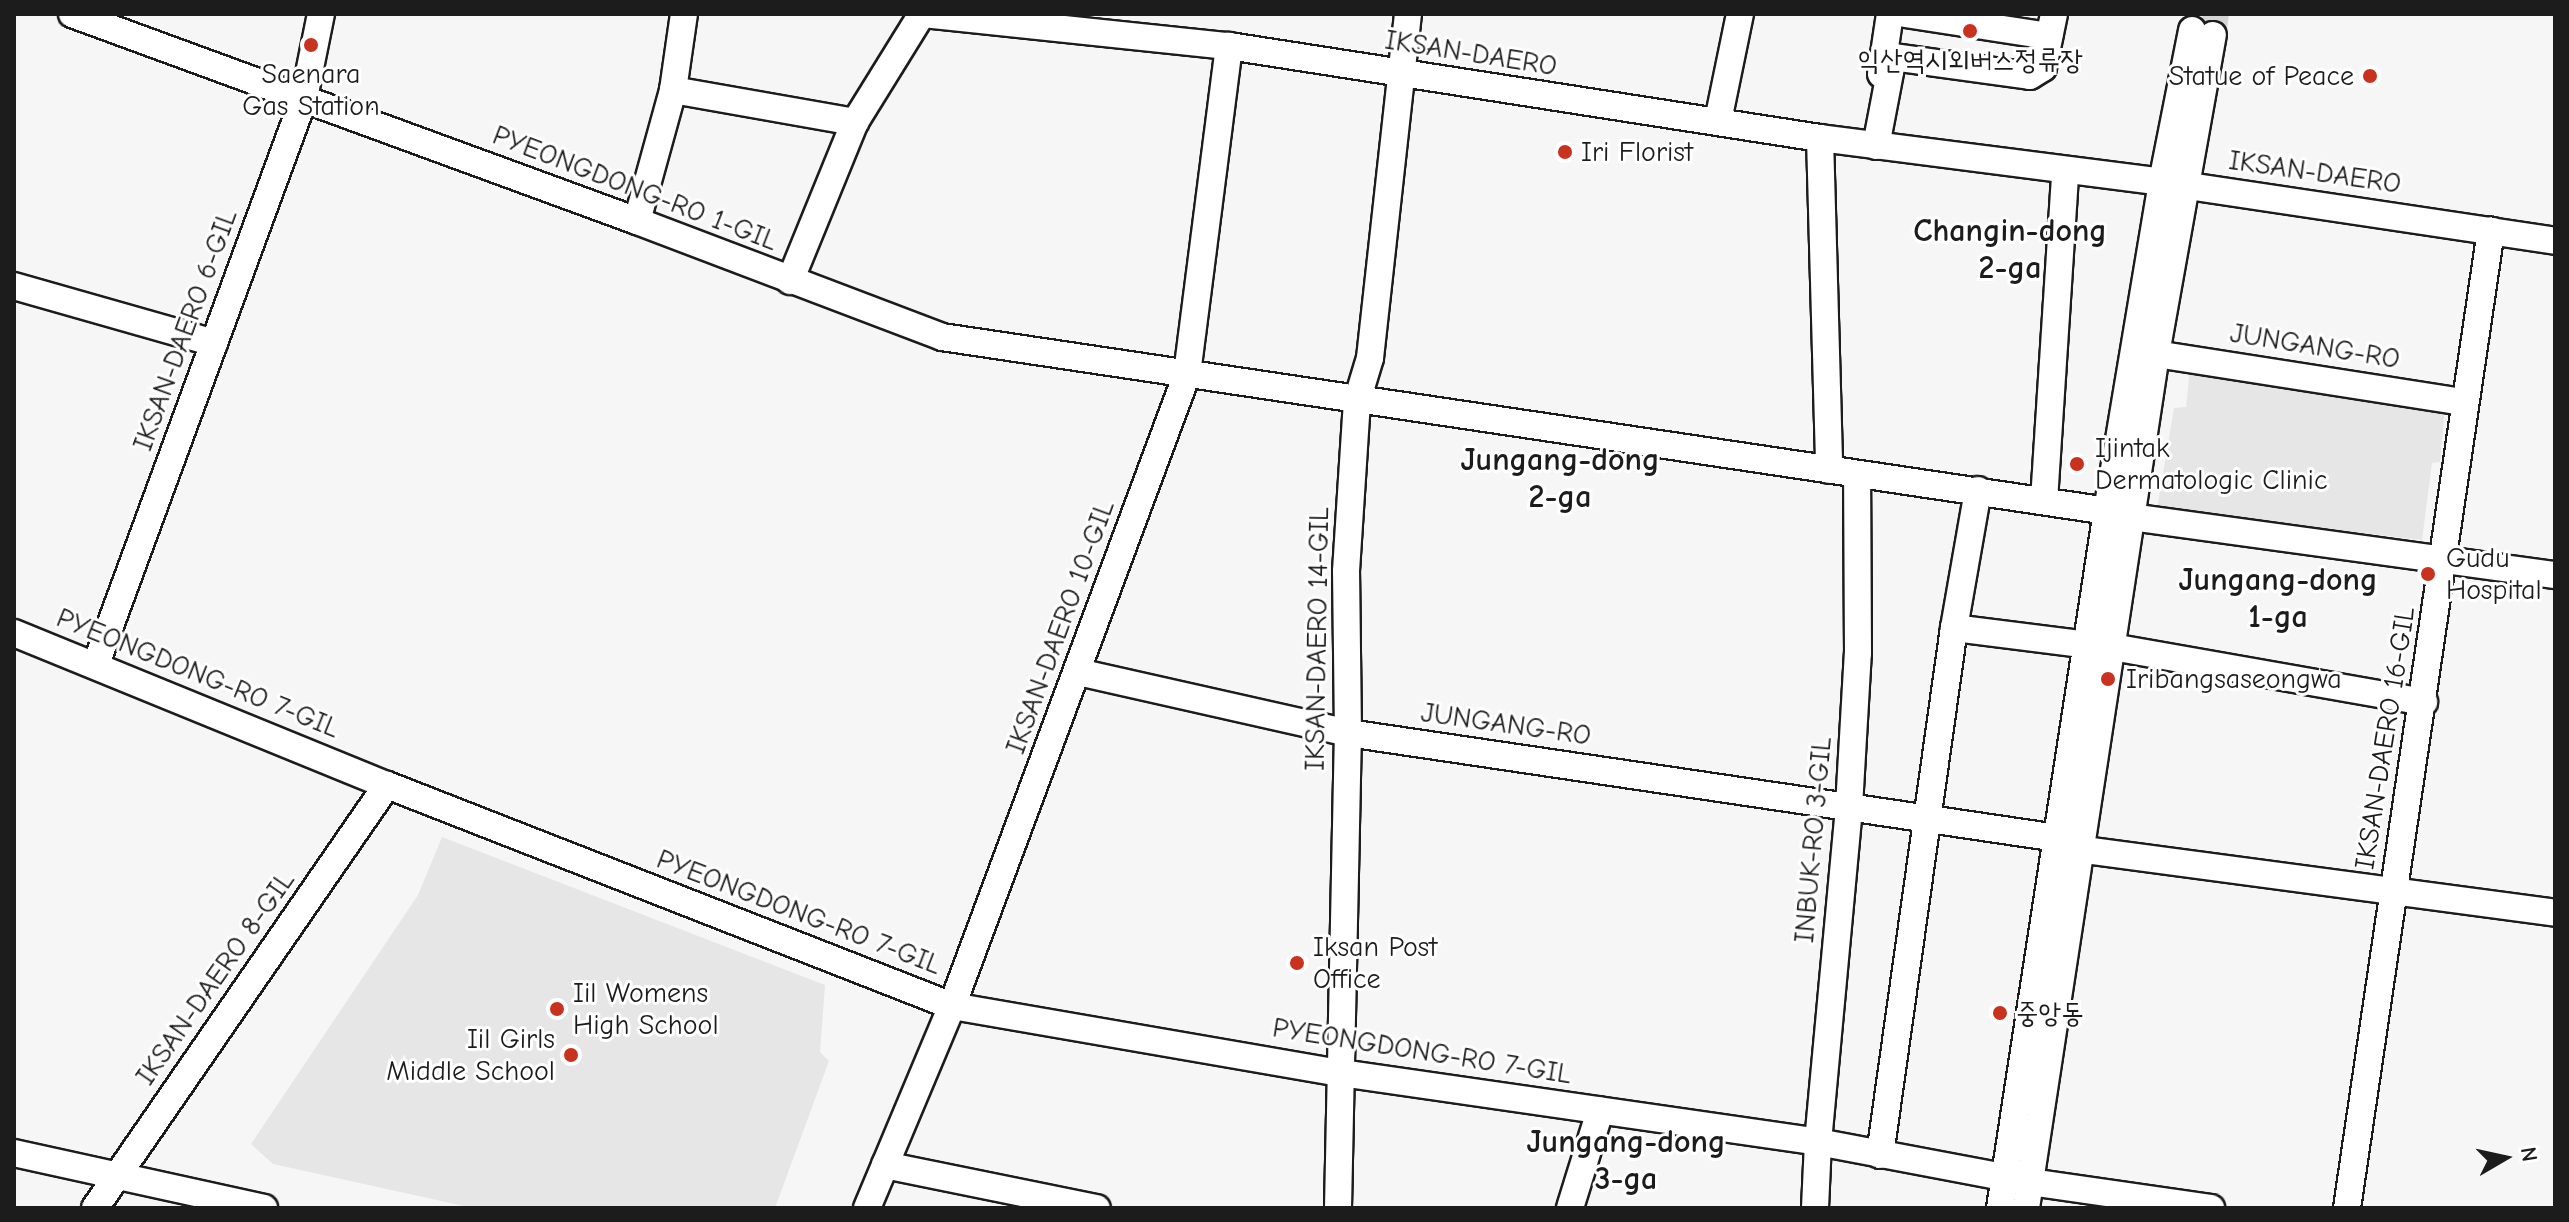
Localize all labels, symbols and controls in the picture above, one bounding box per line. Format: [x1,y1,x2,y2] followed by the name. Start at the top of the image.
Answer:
[1961,22,1979,40] marker: 익산역시외버스정류장
[1383,23,1559,83] street label: IKSAN-DAERO
[302,36,320,54] marker: Saenara Gas Station
[1857,43,2083,77] place label: 익산역시외버스정류장
[242,57,380,123] place label: Saenara Gas Station
[2169,59,2354,93] place label: Statue of Peace
[2361,67,2379,85] marker: Statue of Peace
[488,118,782,258] street label: PYEONGDONG-RO 1-GIL
[1581,135,1693,169] place label: Iri Florist
[1556,143,1574,161] marker: Iri Florist
[2227,143,2403,201] street label: IKSAN-DAERO
[126,205,244,455] street label: IKSAN-DAERO 6-GIL
[1913,213,2107,288] district label: Changin-dong 2-ga
[2228,316,2402,376] street label: JUNGANG-RO
[2095,431,2327,497] place label: Ijintak Dermatologic Clinic
[1461,442,1659,517] district label: Jungang-dong 2-ga
[2066,453,2088,475] marker: Ijintak Dermatologic Clinic
[999,496,1121,758] street label: IKSAN-DAERO 10-GIL
[1298,507,1336,771] street label: IKSAN-DAERO 14-GIL
[2446,541,2542,607] place label: Gudu Hospital
[2179,562,2377,637] district label: Jungang-dong 1-ga
[2417,563,2439,585] marker: Gudu Hospital
[52,601,344,745] street label: PYEONGDONG-RO 7-GIL
[2348,604,2422,872] street label: IKSAN-DAERO 16-GIL
[2126,662,2342,696] place label: Iribangsaseongwa
[2097,668,2119,690] marker: Iribangsaseongwa
[1419,695,1593,753] street label: JUNGANG-RO
[1787,736,1839,944] street label: INBUK-RO 3-GIL
[652,842,946,982] street label: PYEONGDONG-RO 7-GIL
[129,865,301,1091] street label: IKSAN-DAERO 8-GIL
[1313,930,1437,996] place label: Iksan Post Office
[1288,954,1306,972] marker: Iksan Post Office
[573,976,719,1042] place label: Iil Womens High School
[2016,996,2084,1030] place label: 중앙동
[548,1000,566,1018] marker: Iil Womens High School
[1991,1004,2009,1022] marker: 중앙동
[1270,1011,1574,1091] street label: PYEONGDONG-RO 7-GIL
[386,1022,555,1088] place label: Iil Girls Middle School
[562,1046,580,1064] marker: Iil Girls Middle School
[2465,1118,2545,1198] north arrow
[1527,1124,1725,1199] district label: Jungang-dong 3-ga
[2515,1145,2543,1163] text: N

